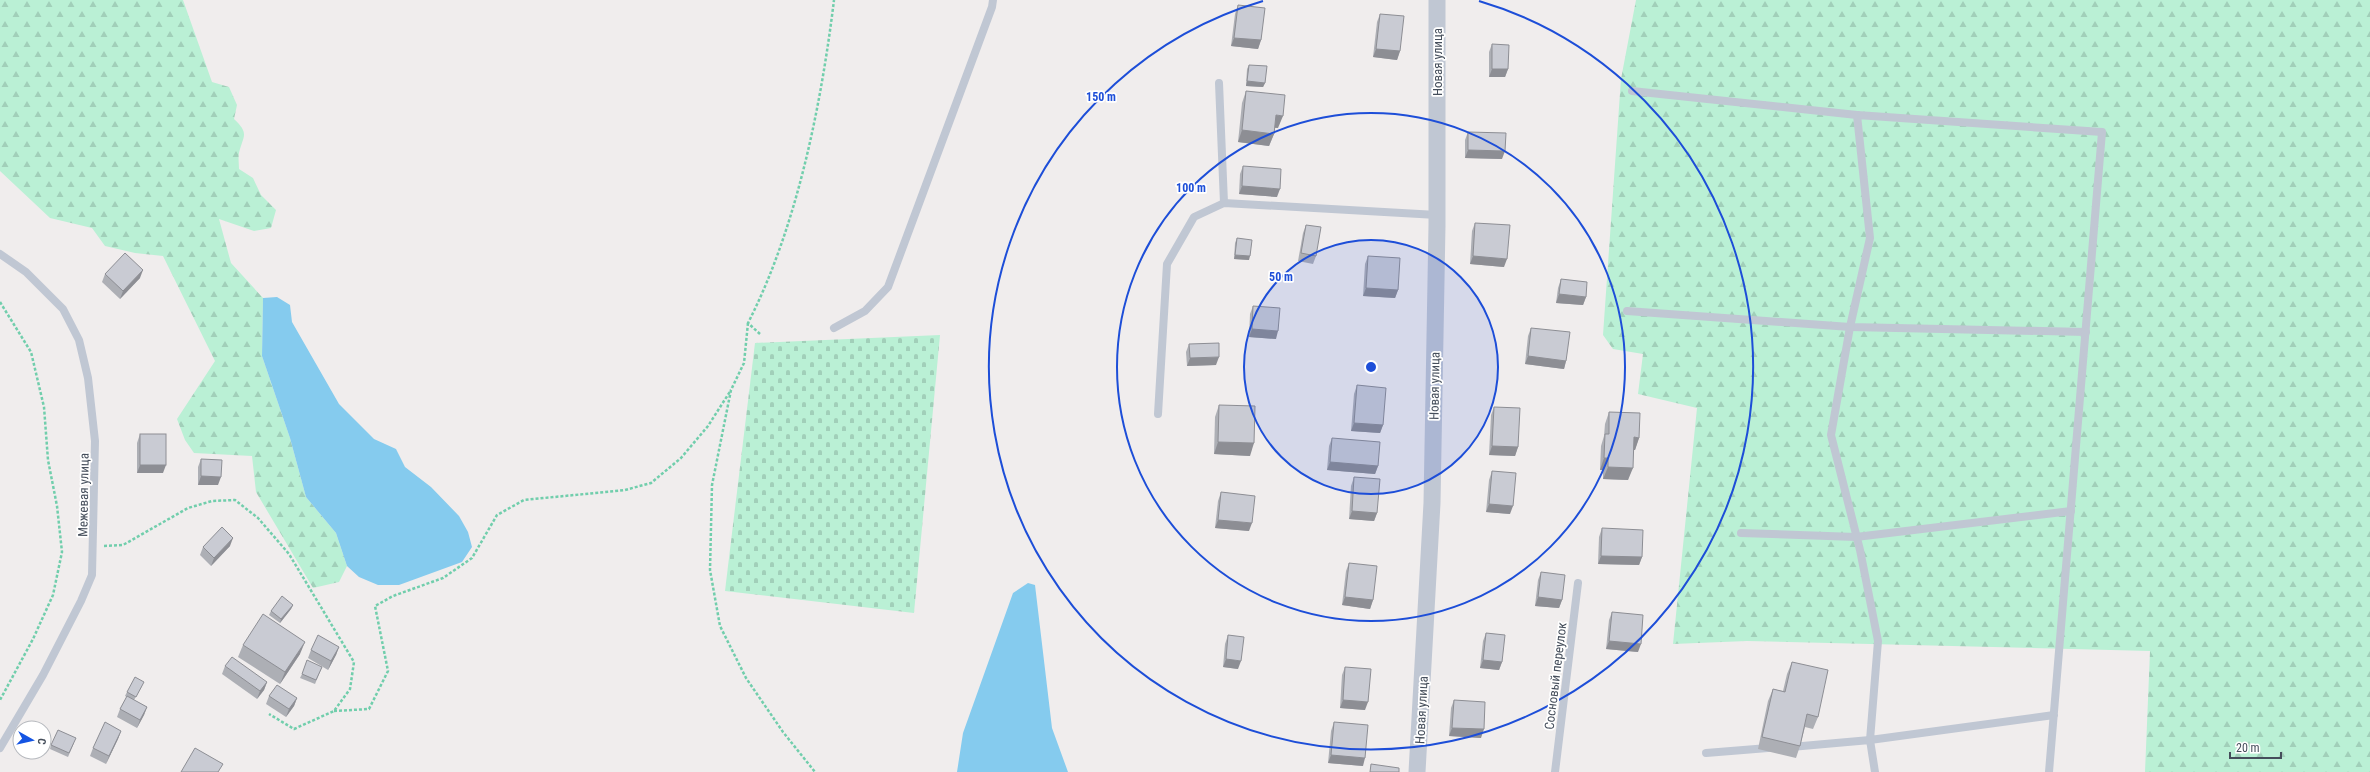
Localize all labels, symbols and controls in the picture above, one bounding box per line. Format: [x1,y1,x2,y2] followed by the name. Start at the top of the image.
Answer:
[1430,28,1445,96] street label: Новая улица
[1086,90,1116,104] text: 150 m
[1176,181,1206,195] text: 100 m
[1269,270,1293,284] text: 50 m
[1426,352,1443,420] street label: Новая улица
[1364,360,1378,374] centre of rings
[75,453,92,537] street label: Межевая улица
[1541,621,1570,730] street label: Сосновый переулок
[1412,676,1431,744] street label: Новая улица
[12,720,52,760] north arrow
[2230,734,2281,760] scale bar
[35,737,48,745] text: С
[2236,741,2260,755] text: 20 m

